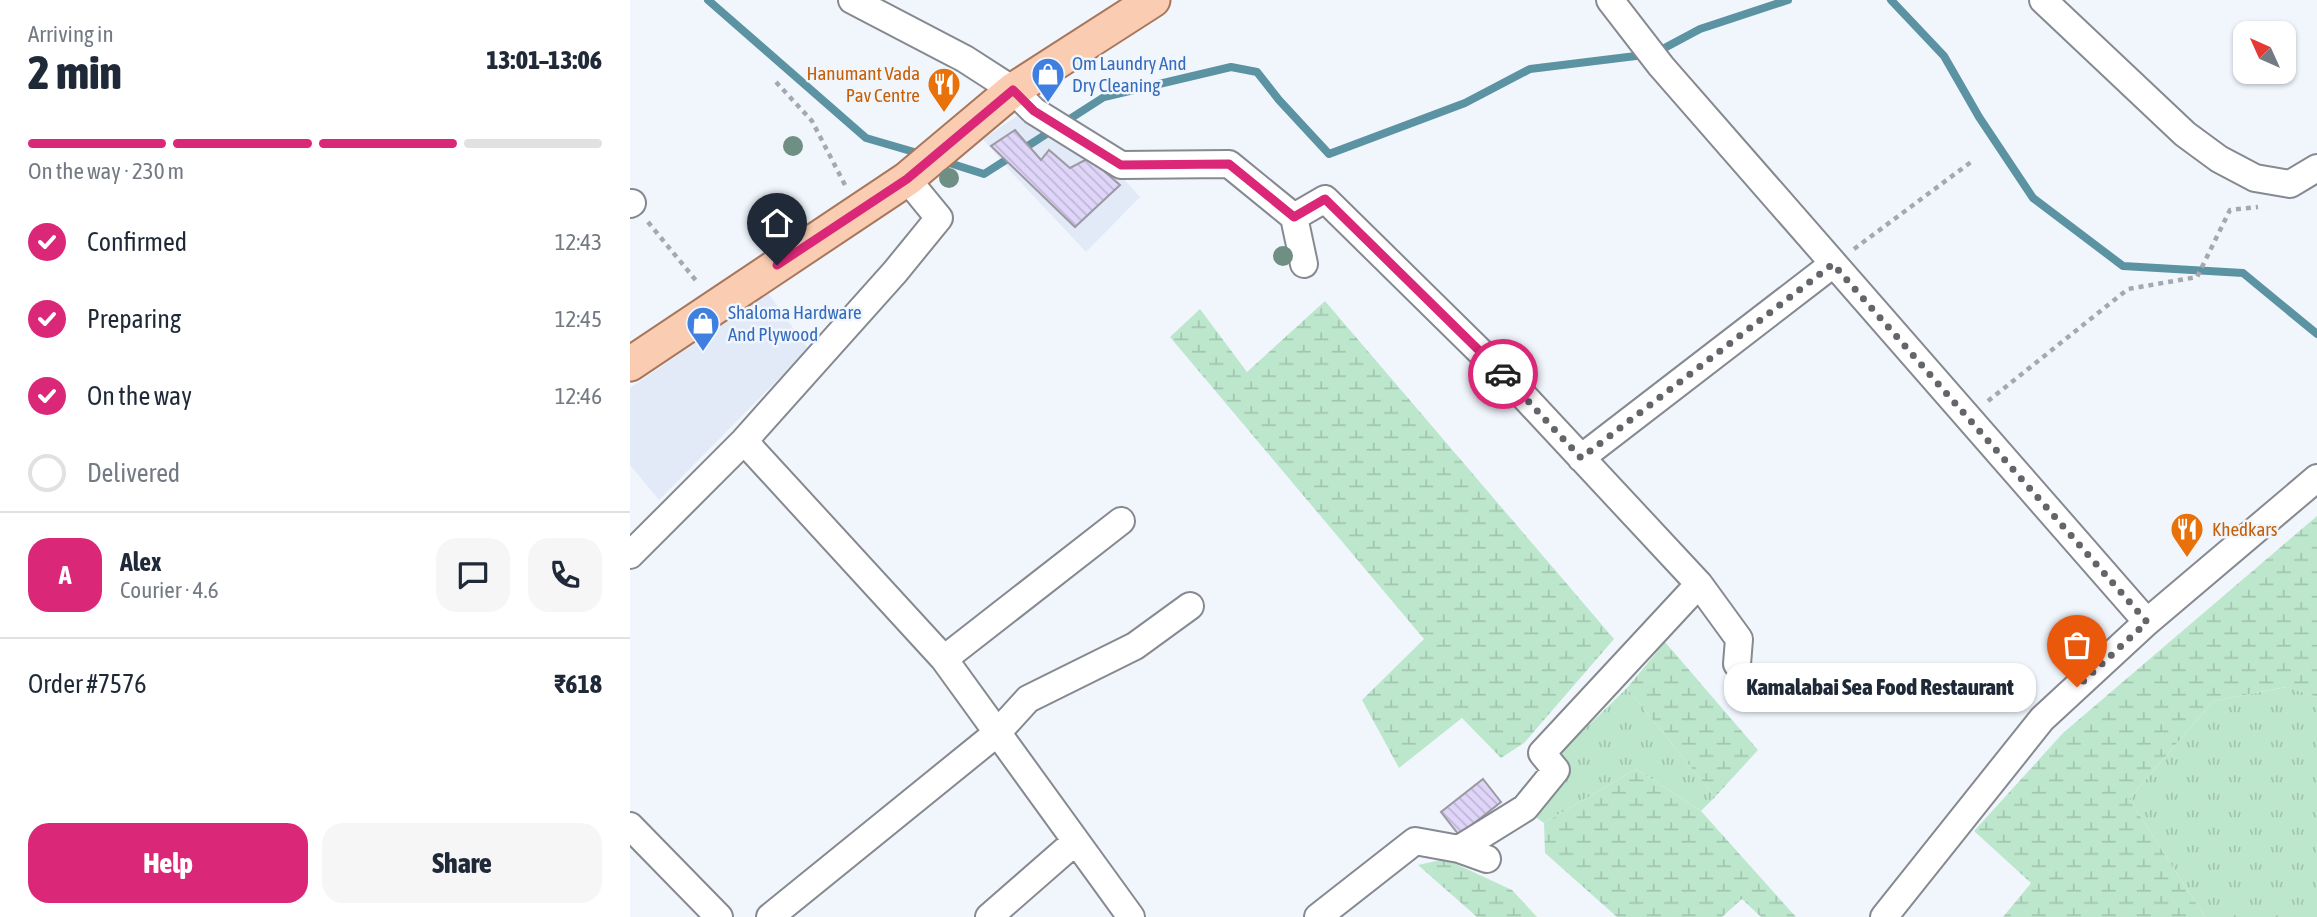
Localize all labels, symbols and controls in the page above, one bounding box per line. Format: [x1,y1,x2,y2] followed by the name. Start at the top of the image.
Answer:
[28,21,114,47] text: Arriving in
[2233,21,2296,84] north arrow
[2233,21,2296,84] map controls
[486,45,602,75] text: 13:01–13:06
[28,46,122,99] text: 2 min
[1072,52,1187,96] place label: Om Laundry And Dry Cleaning
[1029,55,1067,104] shop icon: Om Laundry And Dry Cleaning
[807,62,920,106] place label: Hanumant Vada Pav Centre
[925,65,963,114] restaurant icon: Hanumant Vada Pav Centre
[28,158,184,184] text: On the way · 230 m
[747,193,807,265] pin
[758,204,796,242] icon: home
[28,223,66,261] icon: check
[87,227,187,257] text: Confirmed
[555,229,602,255] text: 12:43
[28,300,66,338] icon: check
[728,301,862,345] place label: Shaloma Hardware And Plywood
[87,304,181,334] text: Preparing
[684,304,722,353] shop icon: Shaloma Hardware And Plywood
[555,306,602,332] text: 12:45
[1468,339,1538,409] courier
[1484,355,1522,393] icon: car
[28,377,66,415] icon: check
[87,381,192,411] text: On the way
[555,383,602,409] text: 12:46
[87,458,180,488] text: Delivered
[2168,510,2206,559] restaurant icon: Khedkars
[2212,518,2278,540] place label: Khedkars
[436,538,510,612] button: chat
[528,538,602,612] button: phone
[120,547,161,577] text: Alex
[59,560,71,590] text: A
[120,577,219,603] text: Courier · 4.6
[2047,615,2107,687] pin
[2058,626,2096,664] icon: bag
[1724,662,2035,712] callout: Kamalabai Sea Food Restaurant
[28,669,147,699] text: Order #7576
[554,669,602,699] text: ₹618
[1746,674,2014,700] text: Kamalabai Sea Food Restaurant
[28,823,308,903] button: Help
[322,823,602,903] button: Share

